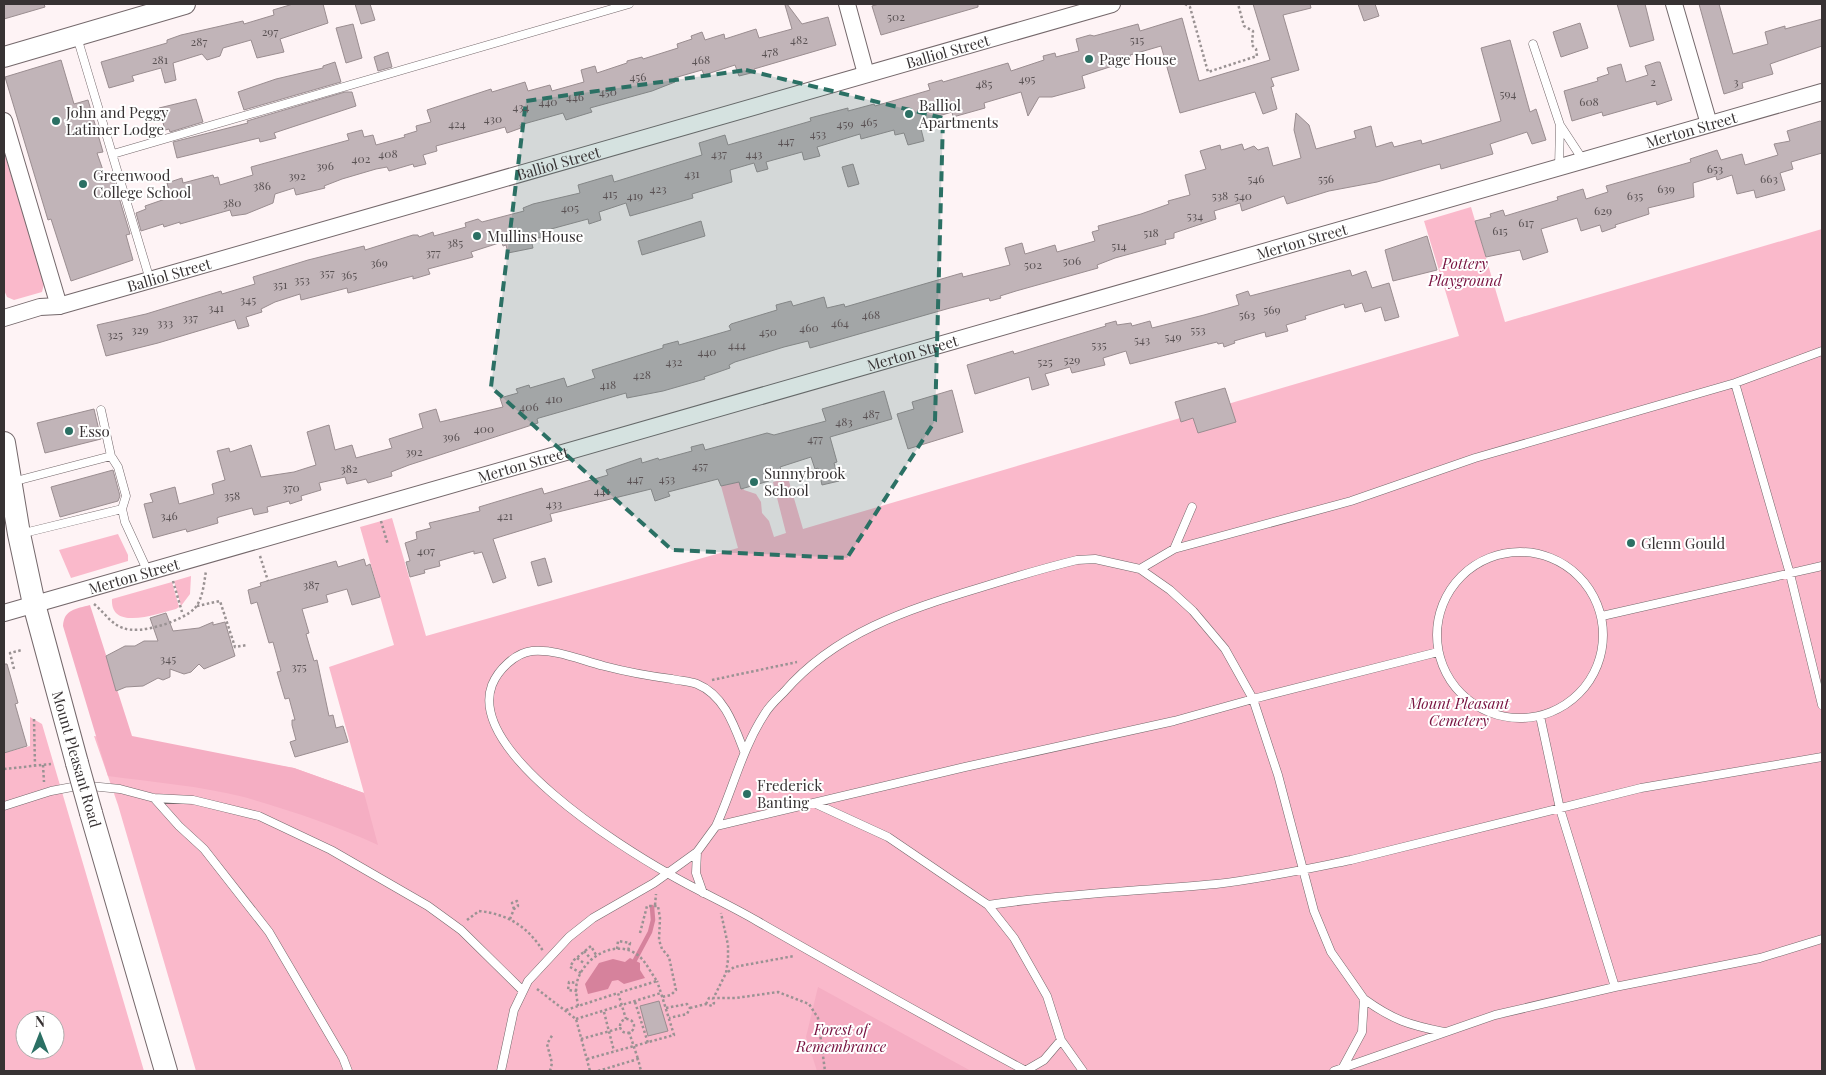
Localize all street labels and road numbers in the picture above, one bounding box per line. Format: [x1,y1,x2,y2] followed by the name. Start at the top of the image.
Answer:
[903,29,992,73] street label: Balliol Street
[1643,107,1740,152] street label: Merton Street
[514,141,603,184] street label: Balliol Street
[1254,218,1350,264] street label: Merton Street
[125,253,214,296] street label: Balliol Street
[865,330,961,375] street label: Merton Street
[475,442,572,487] street label: Merton Street
[86,553,182,598] street label: Merton Street
[48,688,106,830] street label: Mount Pleasant Road

